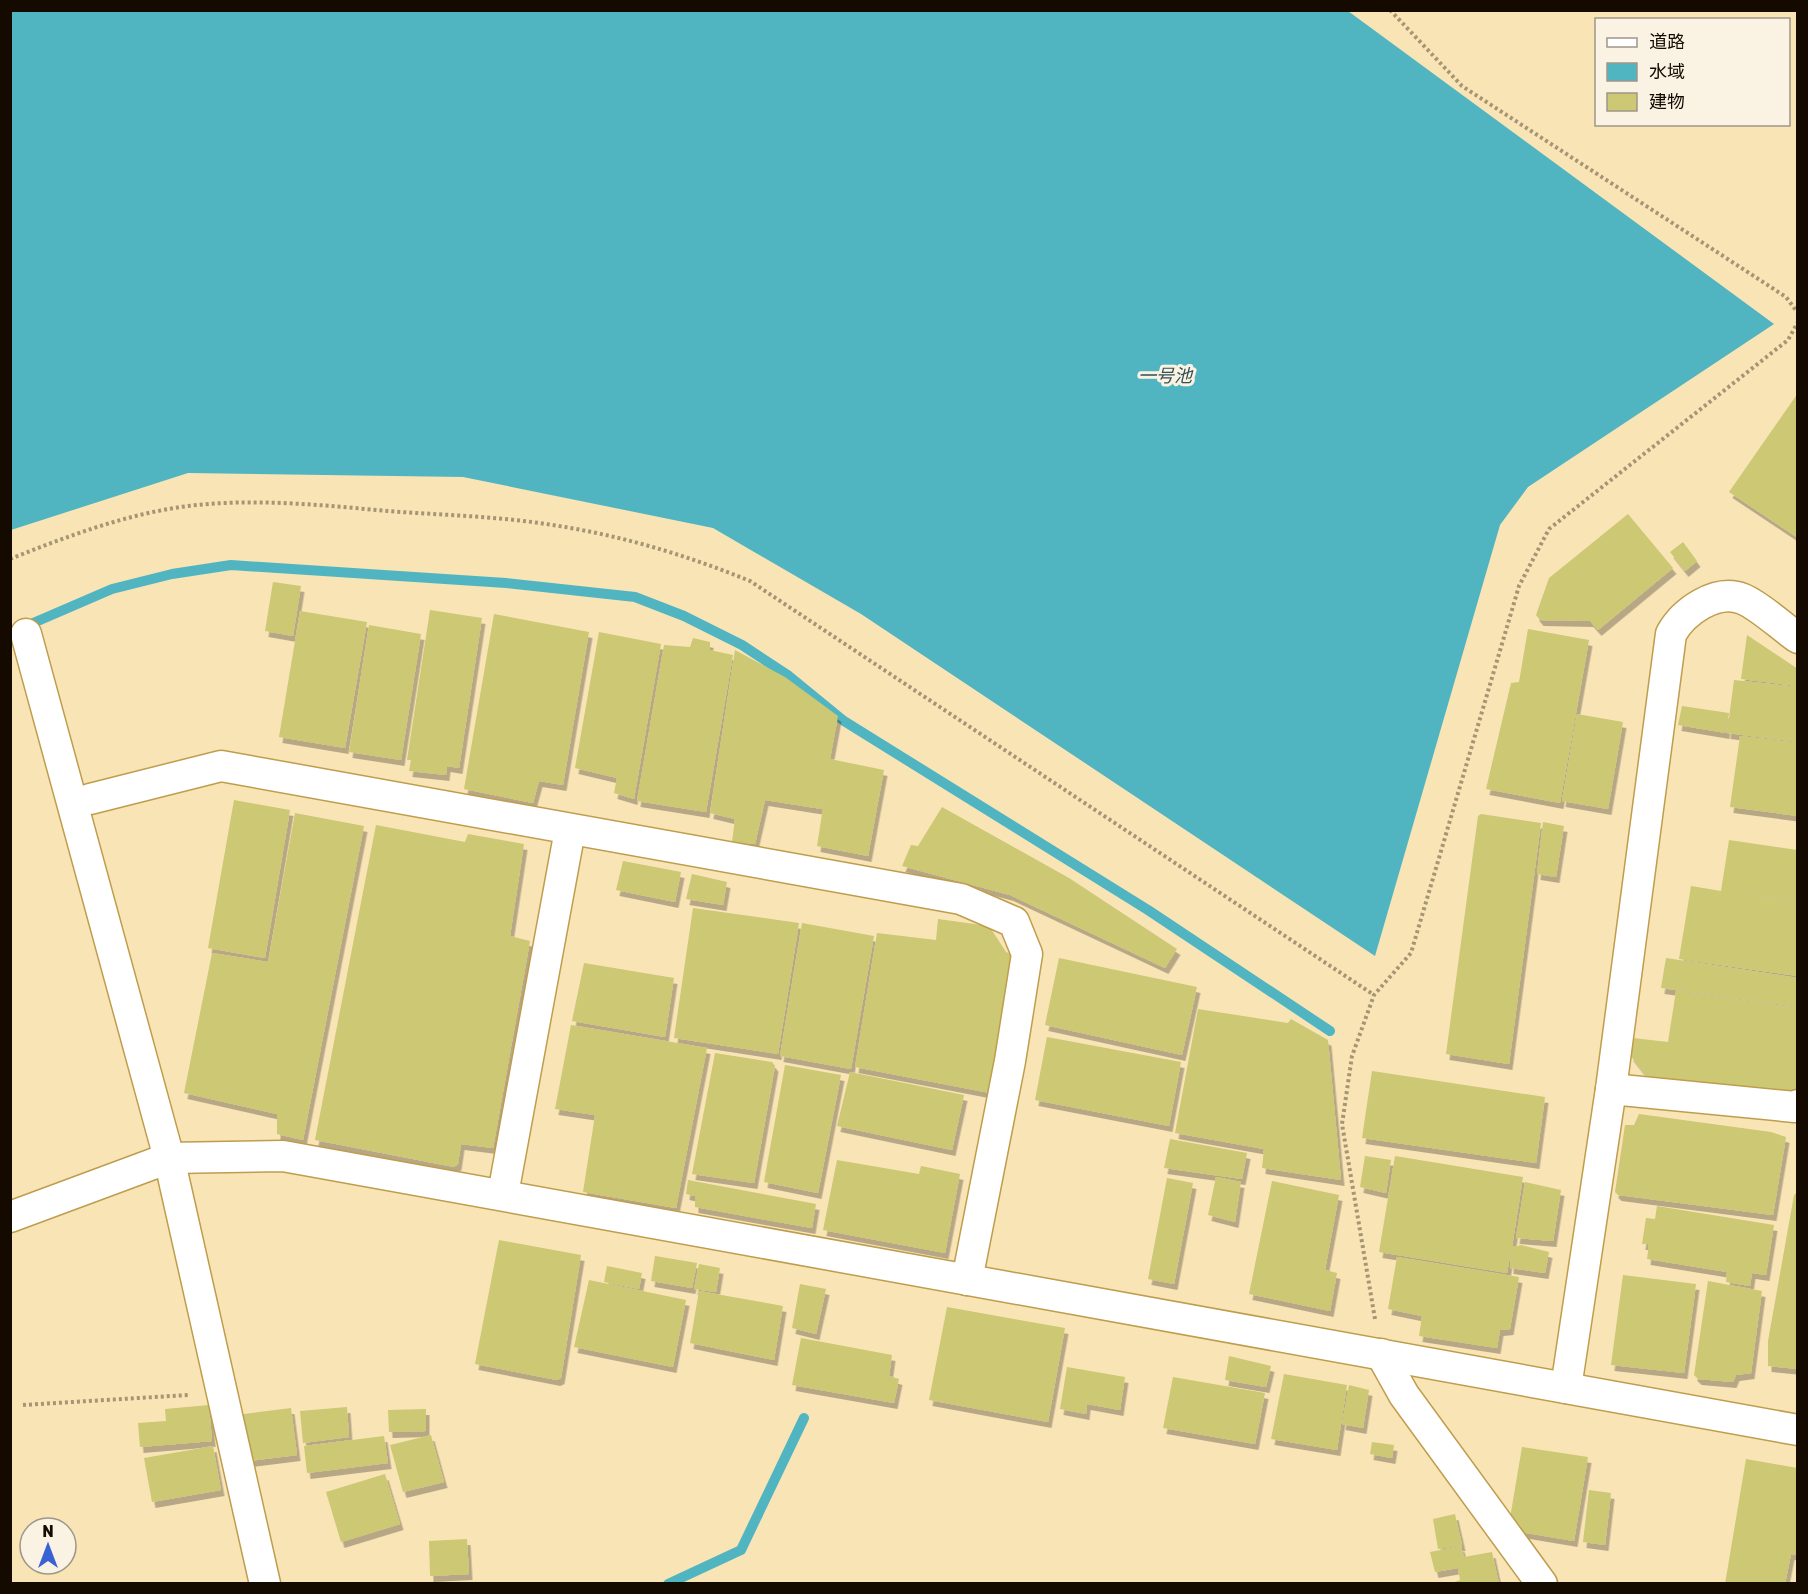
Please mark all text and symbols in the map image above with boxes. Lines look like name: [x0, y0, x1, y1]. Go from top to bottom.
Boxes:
legend: [1595, 18, 1790, 126]
text: 道路: [1649, 31, 1685, 53]
text: 水域: [1649, 61, 1685, 83]
text: 建物: [1649, 91, 1685, 113]
water label: 一号池: [1138, 365, 1194, 387]
north arrow: [18, 1516, 78, 1576]
text: N: [42, 1522, 54, 1541]

